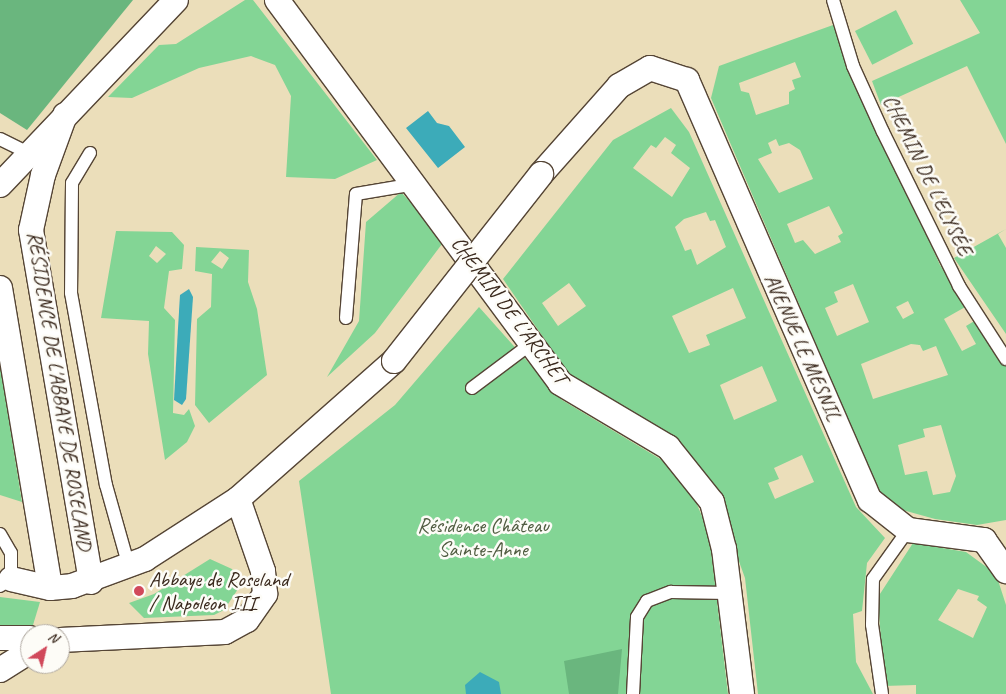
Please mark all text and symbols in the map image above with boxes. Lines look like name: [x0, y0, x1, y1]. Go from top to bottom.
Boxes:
street label: CHEMIN DE L'ELYSÉE: [878, 91, 978, 259]
street label: RÉSIDENCE DE L'ABBAYE DE ROSELAND: [22, 229, 98, 553]
street label: CHEMIN DE L'ARCHET: [446, 231, 574, 389]
street label: AVENUE LE MESNIL: [759, 269, 847, 425]
park label: Résidence Château Sainte-Anne: [417, 512, 549, 562]
place label: Abbaye de Roseland / Napoléon III: [149, 566, 289, 616]
marker: Abbaye de Roseland / Napoléon III: [133, 585, 145, 597]
north arrow: [20, 624, 70, 674]
text: N: [45, 628, 62, 647]

